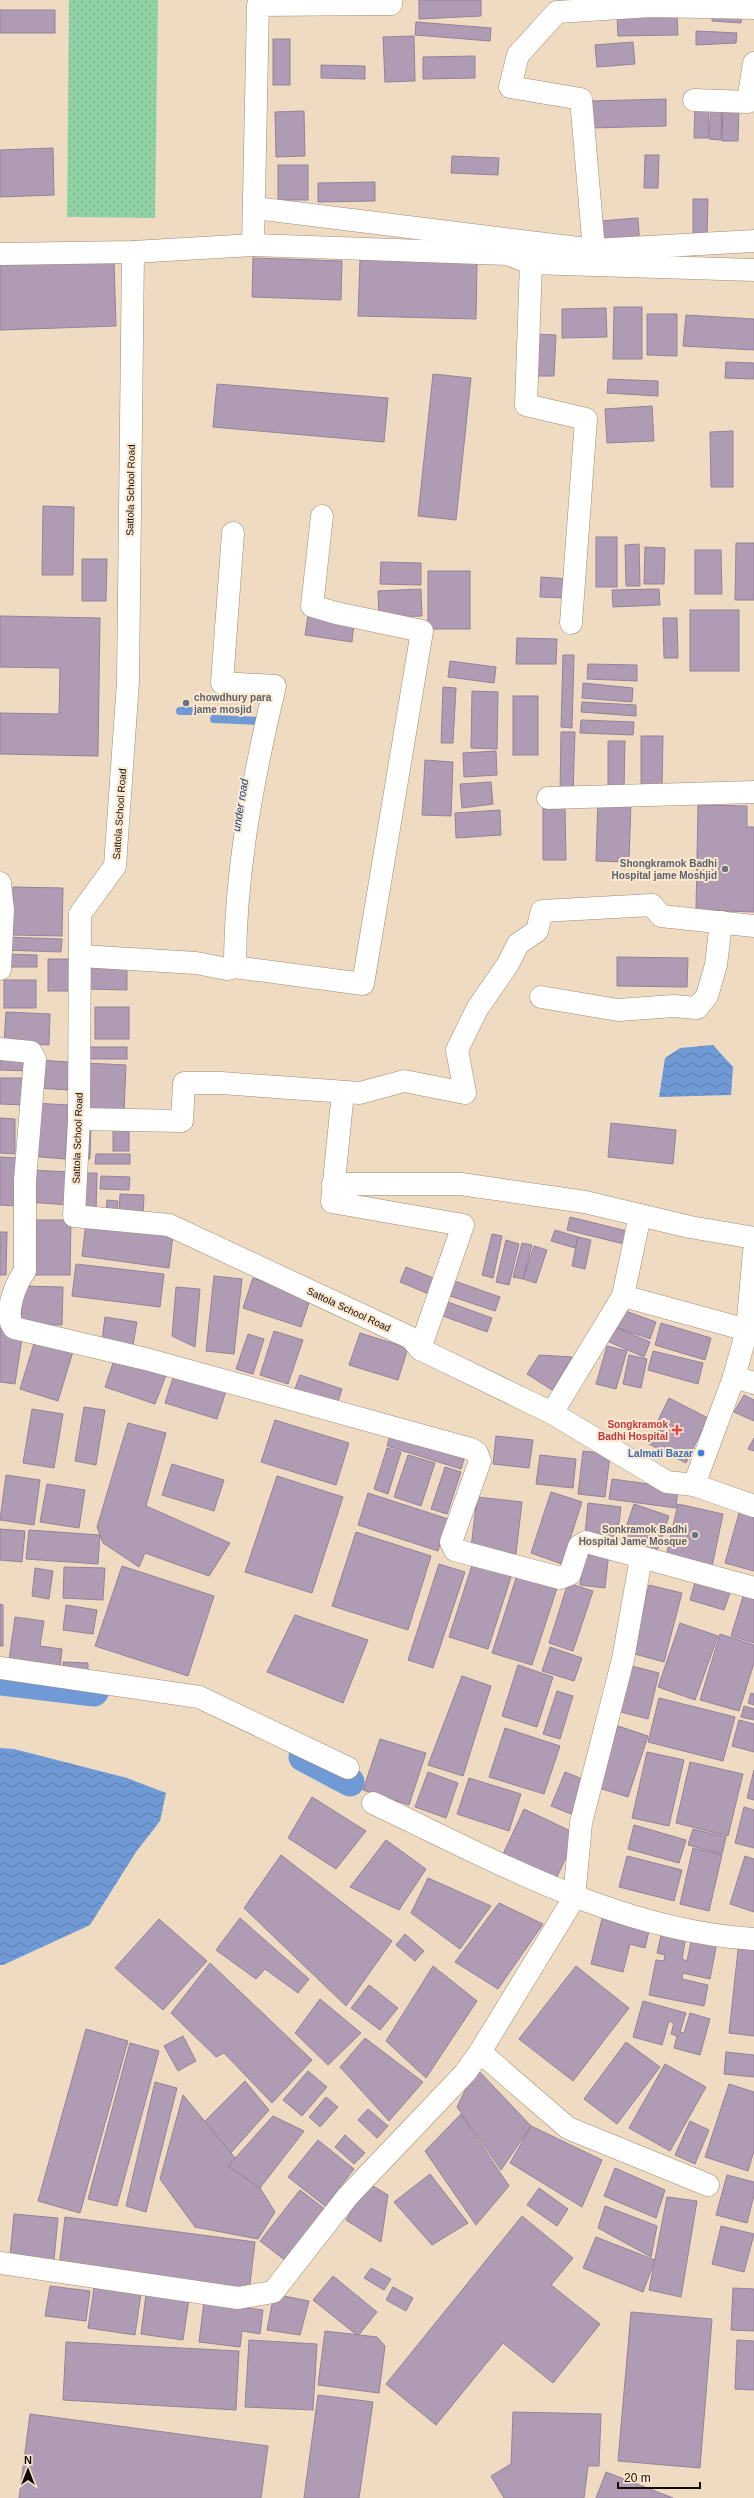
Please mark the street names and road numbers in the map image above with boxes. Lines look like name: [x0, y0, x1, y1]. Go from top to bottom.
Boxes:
street label: Sattola School Road: [124, 444, 137, 536]
street label: Sattola School Road: [111, 768, 128, 860]
street label: Sattola School Road: [70, 1092, 85, 1184]
street label: Sattola School Road: [305, 1285, 392, 1334]

